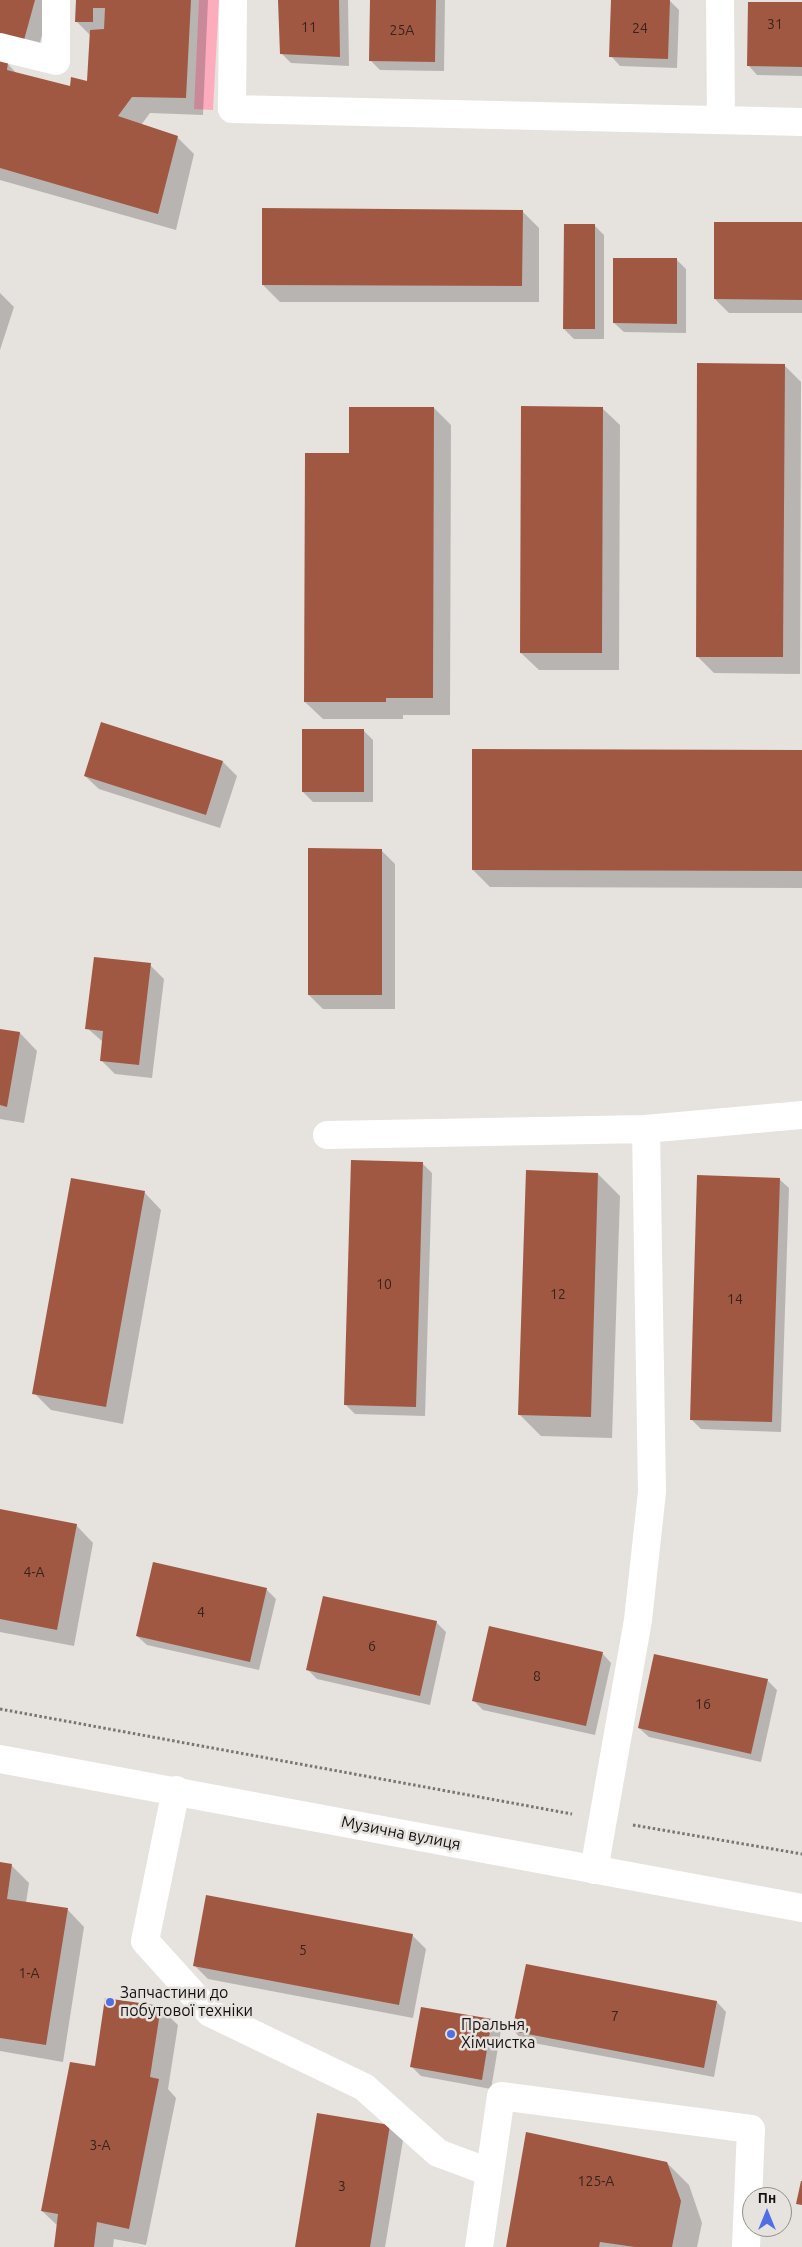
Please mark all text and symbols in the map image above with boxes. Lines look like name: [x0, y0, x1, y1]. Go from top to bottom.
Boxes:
house number: 31: [767, 16, 783, 32]
house number: 11: [301, 19, 317, 35]
house number: 24: [632, 20, 648, 36]
house number: 25А: [390, 22, 414, 38]
house number: 10: [376, 1276, 392, 1292]
house number: 12: [550, 1286, 566, 1302]
house number: 14: [727, 1291, 743, 1307]
house number: 4-А: [23, 1564, 45, 1580]
house number: 4: [197, 1604, 205, 1620]
house number: 6: [368, 1638, 376, 1654]
house number: 8: [533, 1668, 541, 1684]
house number: 16: [695, 1696, 711, 1712]
street label: Музична вулиця: [340, 1812, 462, 1854]
house number: 5: [299, 1942, 307, 1958]
house number: 1-А: [18, 1965, 40, 1981]
place label: Запчастини до побутової техніки: [120, 1983, 253, 2021]
marker: Запчастини до побутової техніки: [104, 1996, 116, 2008]
house number: 7: [611, 2008, 619, 2024]
place label: Пральня, Хімчистка: [461, 2015, 535, 2053]
marker: Пральня, Хімчистка: [445, 2028, 457, 2040]
house number: 3-А: [89, 2137, 111, 2153]
house number: 125-А: [578, 2173, 614, 2189]
house number: 3: [338, 2178, 346, 2194]
north arrow: [742, 2187, 792, 2237]
text: Пн: [758, 2190, 776, 2206]

